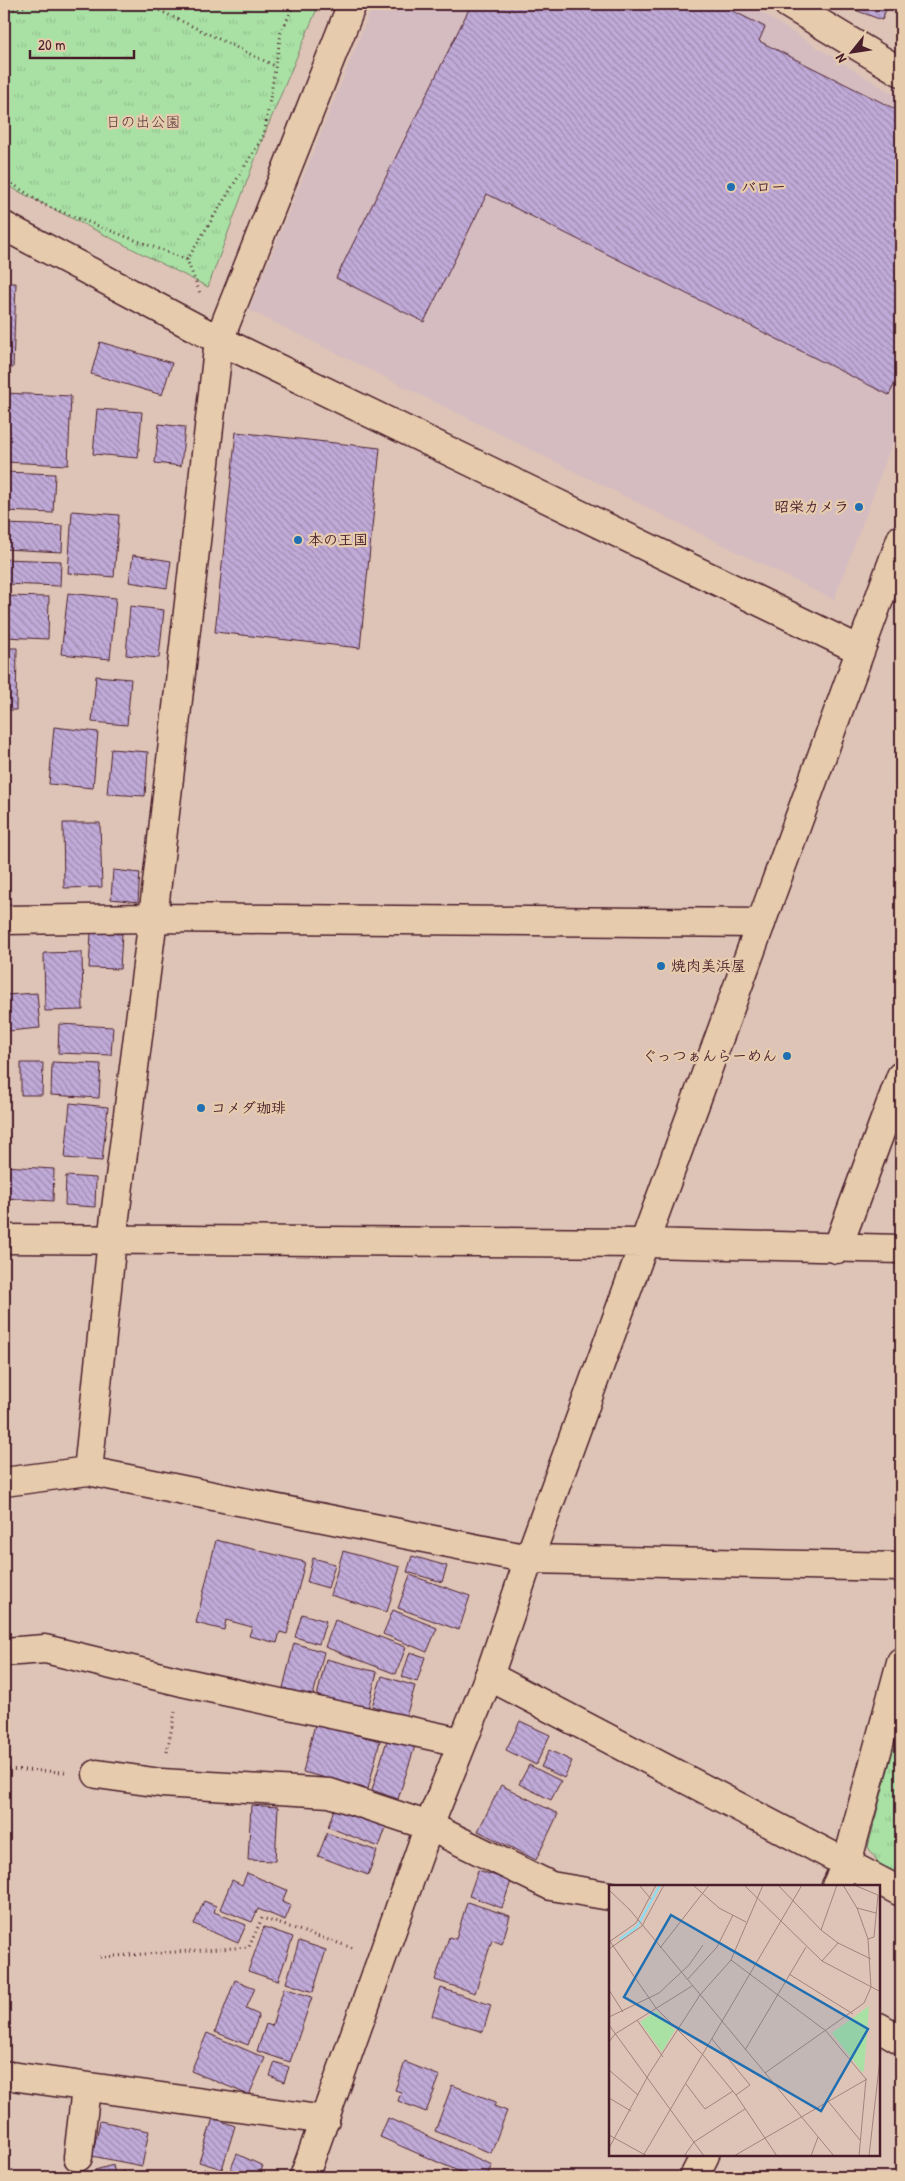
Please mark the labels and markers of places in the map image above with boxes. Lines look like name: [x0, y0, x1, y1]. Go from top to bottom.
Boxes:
place label: バロー: [741, 176, 786, 197]
marker: バロー: [725, 181, 737, 193]
place label: 昭栄カメラ: [774, 496, 849, 517]
marker: 昭栄カメラ: [853, 501, 865, 513]
place label: 本の王国: [308, 529, 368, 550]
marker: 本の王国: [292, 534, 304, 546]
place label: 焼肉美浜屋: [671, 955, 746, 976]
marker: 焼肉美浜屋: [655, 960, 667, 972]
place label: ぐっつぁんらーめん: [642, 1045, 777, 1066]
marker: ぐっつぁんらーめん: [781, 1050, 793, 1062]
place label: コメダ珈琲: [211, 1097, 286, 1118]
marker: コメダ珈琲: [195, 1102, 207, 1114]

